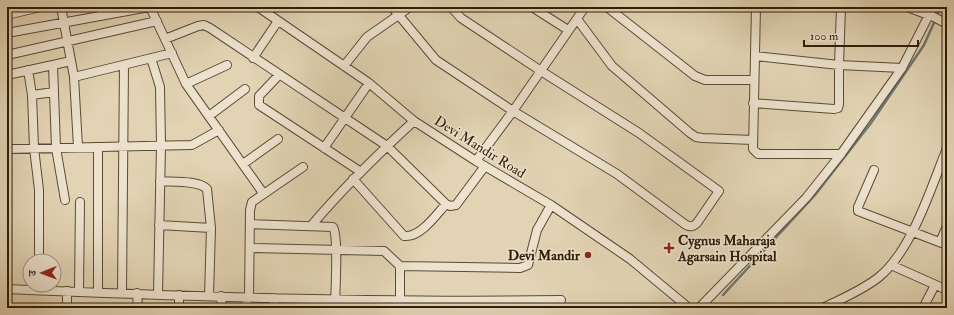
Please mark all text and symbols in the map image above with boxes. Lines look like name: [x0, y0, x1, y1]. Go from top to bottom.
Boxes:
scale bar: [804, 22, 918, 48]
text: 100 m: [810, 29, 839, 44]
street label: Devi Mandir Road: [431, 112, 529, 182]
place label: Cygnus Maharaja Agarsain Hospital: [677, 232, 777, 266]
marker: Cygnus Maharaja Agarsain Hospital: [663, 242, 675, 254]
place label: Devi Mandir: [508, 247, 581, 264]
marker: Devi Mandir: [583, 250, 593, 260]
north arrow: [22, 253, 62, 293]
text: उ: [26, 269, 39, 277]

